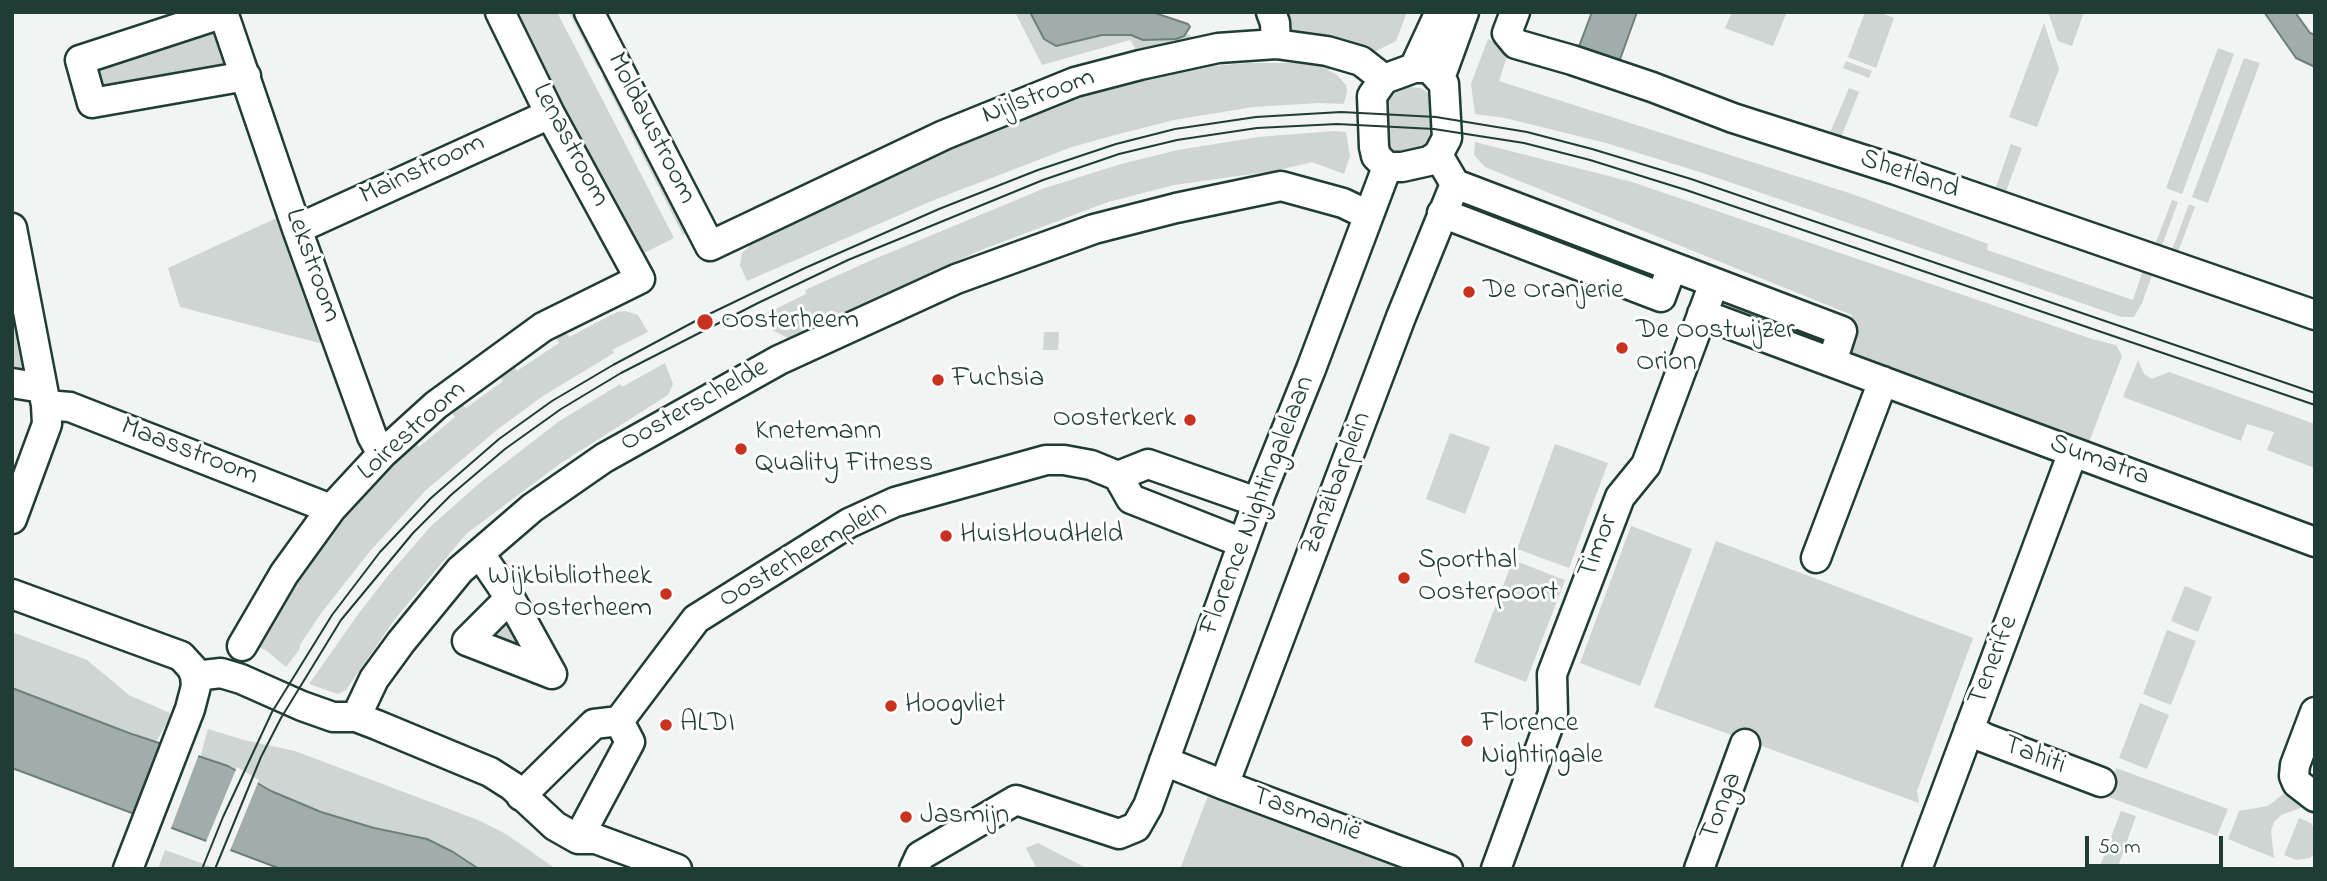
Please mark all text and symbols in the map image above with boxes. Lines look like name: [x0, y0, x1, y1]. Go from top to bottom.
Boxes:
street label: Moldaustroom: [597, 48, 703, 210]
street label: Nijlstroom: [978, 62, 1100, 134]
street label: Lenastroom: [522, 79, 616, 213]
street label: Mainstroom: [355, 127, 491, 215]
street label: Shetland: [1855, 143, 1963, 209]
street label: Lekstroom: [275, 205, 347, 327]
place label: De Oranjerie: [1483, 275, 1624, 309]
marker: De Oranjerie: [1461, 284, 1477, 300]
place label: Oosterheem: [721, 305, 859, 339]
marker: Oosterheem: [695, 312, 715, 332]
place label: De Oostwijzer Orion: [1636, 315, 1795, 381]
marker: De Oostwijzer Orion: [1614, 340, 1630, 356]
street label: Oosterschelde: [615, 353, 775, 461]
place label: Fuchsia: [952, 363, 1044, 397]
marker: Fuchsia: [930, 372, 946, 388]
street label: Florence Nightingalelaan: [1194, 372, 1324, 640]
street label: Loirestroom: [352, 375, 474, 489]
place label: Oosterkerk: [1052, 403, 1176, 437]
street label: Zanzibarplein: [1295, 408, 1381, 560]
street label: Maasstroom: [115, 411, 263, 495]
marker: Oosterkerk: [1182, 412, 1198, 428]
place label: Knetemann Quality Fitness: [755, 416, 933, 482]
street label: Sumatra: [2044, 428, 2154, 496]
marker: Knetemann Quality Fitness: [733, 441, 749, 457]
street label: Oosterheemplein: [714, 494, 894, 618]
street label: Timor: [1572, 510, 1628, 584]
place label: HuisHoudHeld: [960, 519, 1123, 553]
marker: HuisHoudHeld: [938, 528, 954, 544]
place label: Sporthal Oosterpoort: [1418, 545, 1558, 611]
place label: Wijkbibliotheek Oosterheem: [488, 561, 652, 627]
marker: Sporthal Oosterpoort: [1396, 570, 1412, 586]
marker: Wijkbibliotheek Oosterheem: [658, 586, 674, 602]
street label: Tenerife: [1962, 611, 2028, 711]
place label: Hoogvliet: [905, 689, 1005, 723]
marker: Hoogvliet: [883, 698, 899, 714]
place label: ALDI: [680, 708, 735, 742]
place label: Florence Nightingale: [1481, 708, 1603, 774]
marker: ALDI: [658, 717, 674, 733]
street label: Tahiti: [1998, 730, 2070, 784]
marker: Florence Nightingale: [1459, 733, 1475, 749]
street label: Tonga: [1695, 768, 1751, 846]
street label: Tasmanië: [1247, 781, 1365, 851]
place label: Jasmijn: [920, 800, 1009, 834]
marker: Jasmijn: [898, 809, 914, 825]
scale bar: [2089, 822, 2227, 866]
text: 50 m: [2098, 833, 2141, 863]

